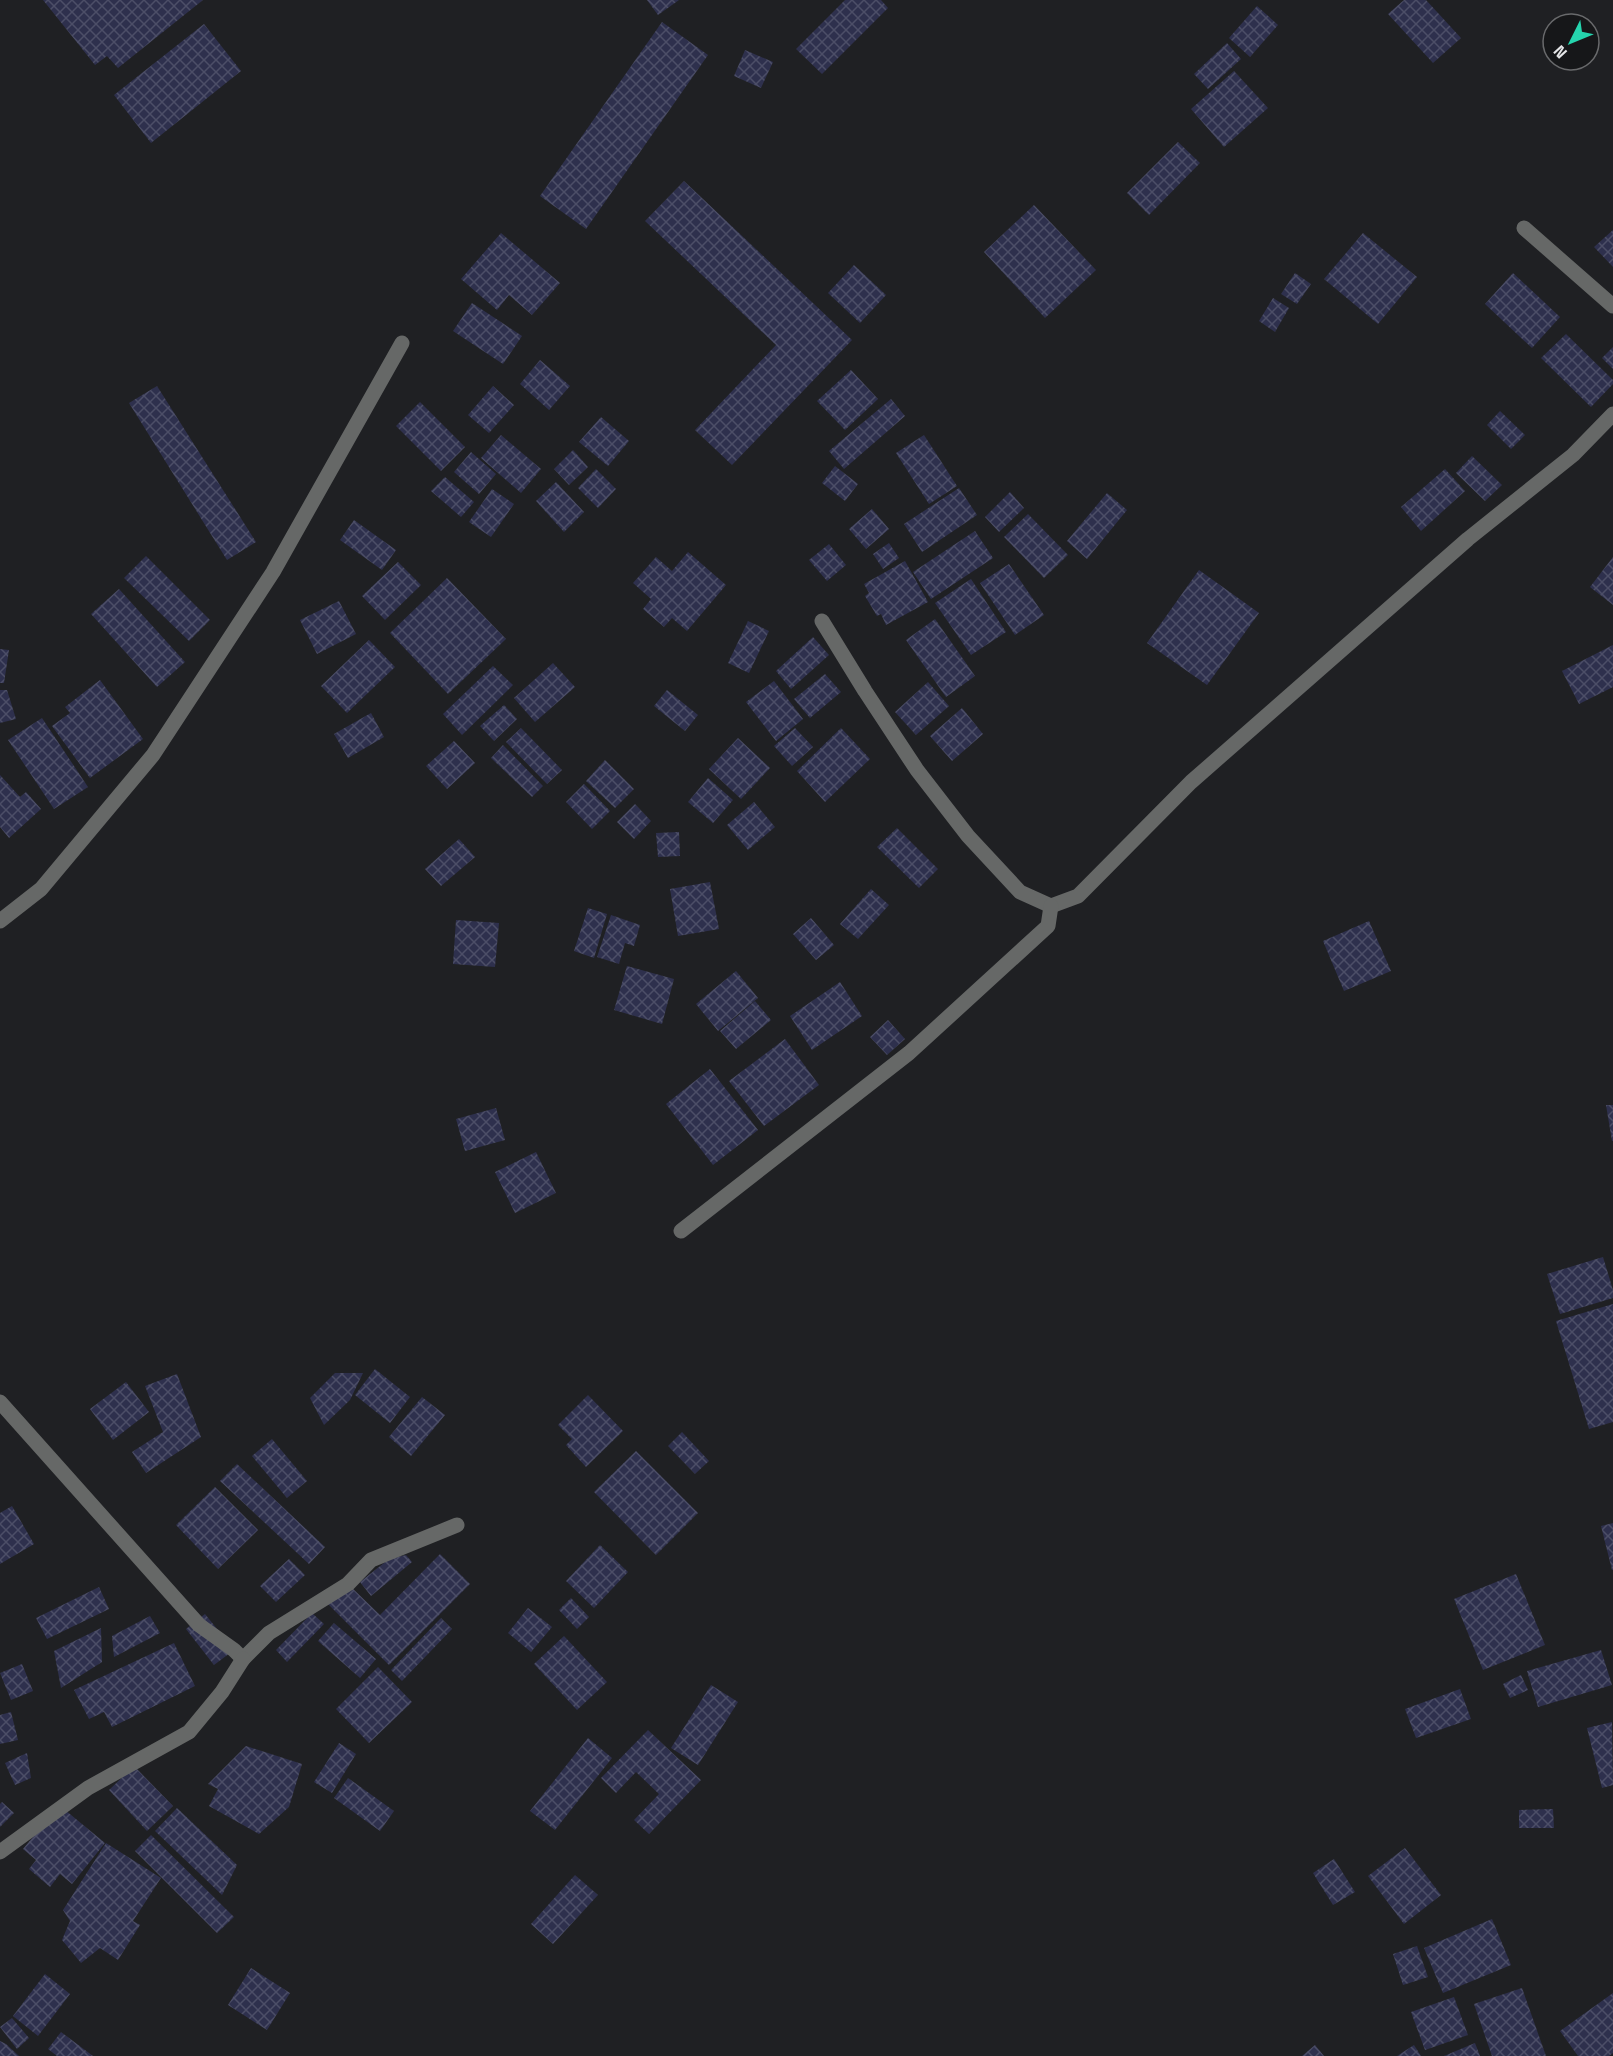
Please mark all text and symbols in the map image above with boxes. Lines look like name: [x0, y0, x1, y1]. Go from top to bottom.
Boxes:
north arrow: [1541, 12, 1601, 72]
text: N: [1549, 41, 1572, 63]

